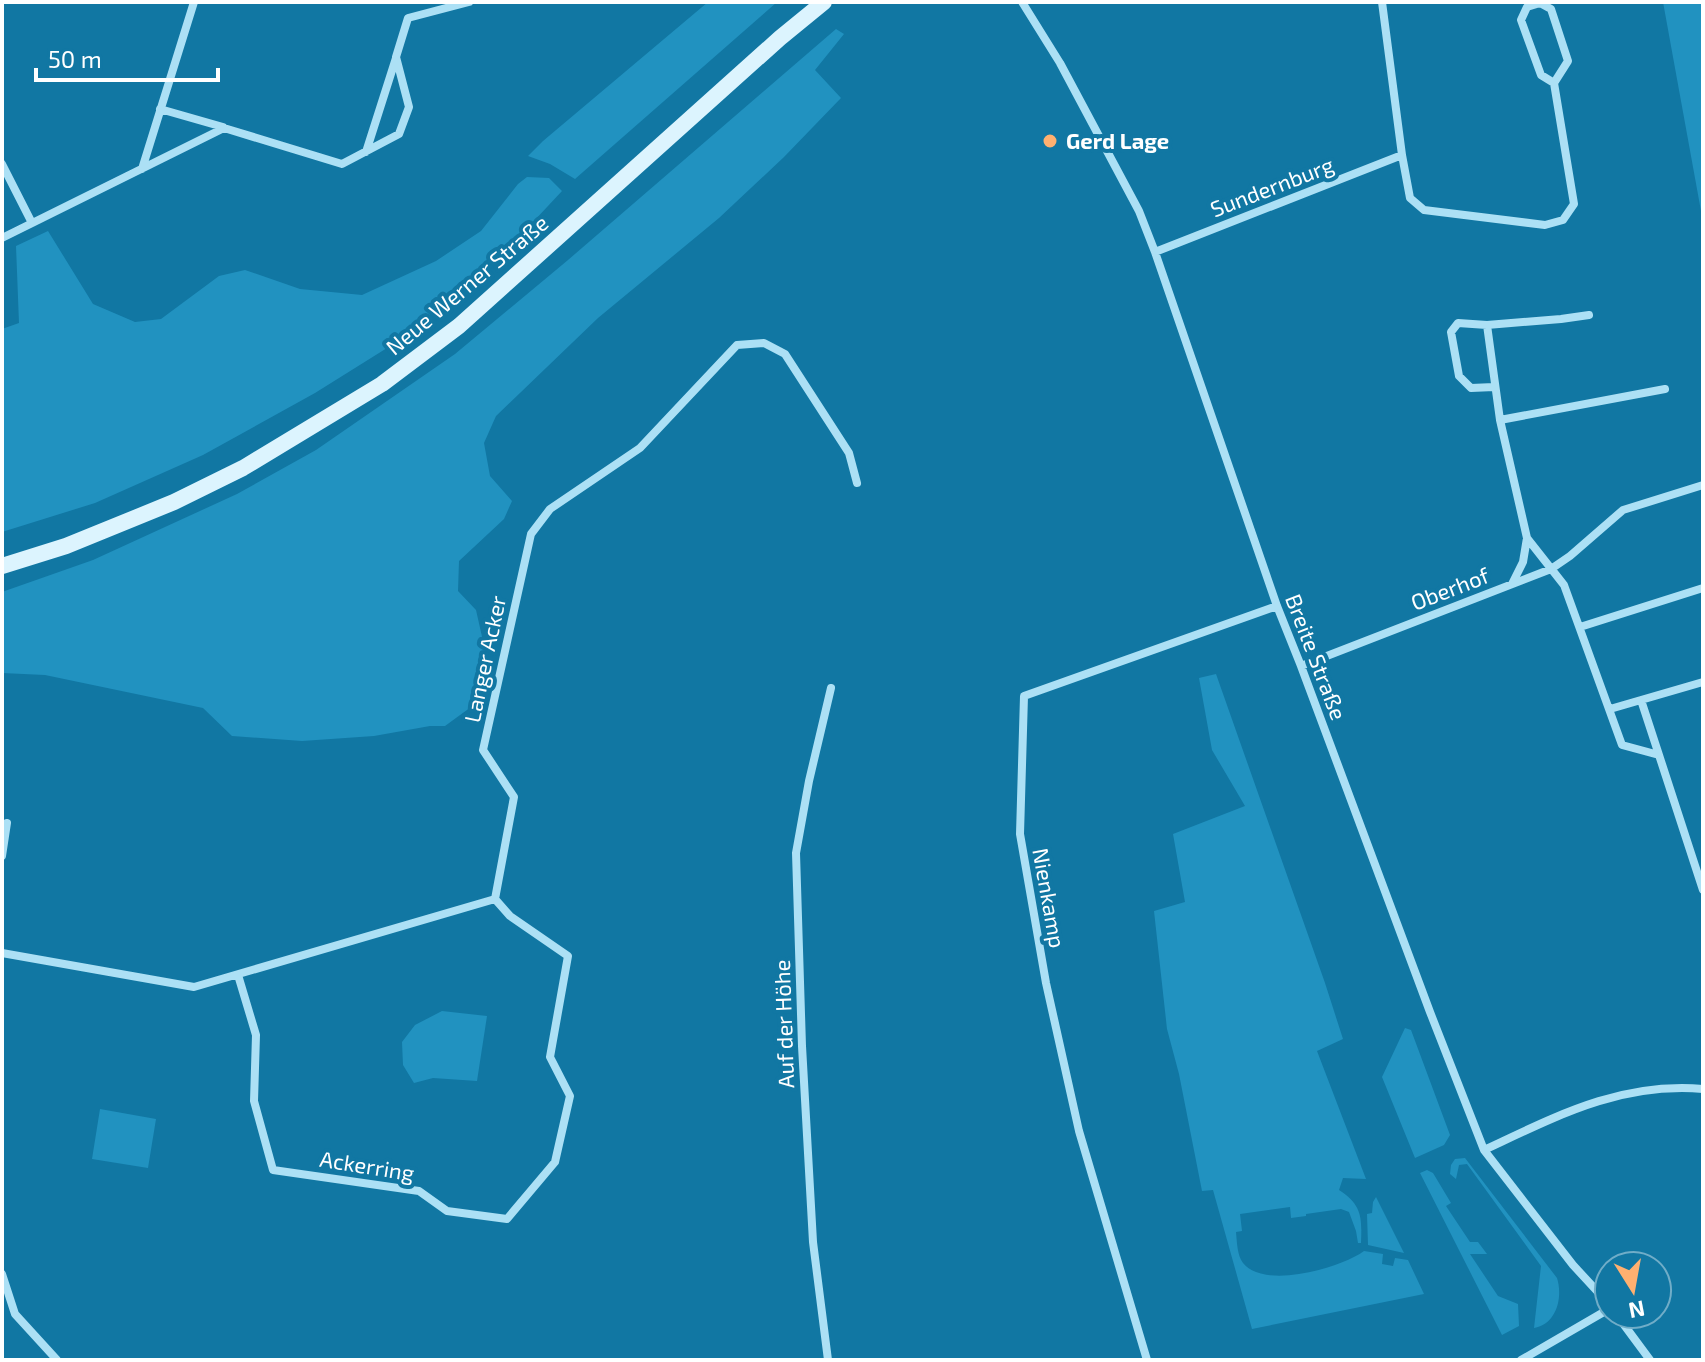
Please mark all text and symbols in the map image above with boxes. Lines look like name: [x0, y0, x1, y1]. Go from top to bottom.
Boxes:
scale bar: [36, 32, 218, 82]
text: 50 m: [48, 44, 102, 73]
place label: Gerd Lage: [1066, 127, 1169, 153]
marker: Gerd Lage: [1041, 132, 1059, 150]
street label: Sundernburg: [1206, 151, 1337, 221]
street label: Neue Werner Straße: [380, 209, 553, 360]
street label: Oberhof: [1407, 561, 1493, 615]
street label: Breite Straße: [1281, 590, 1353, 723]
street label: Langer Acker: [458, 593, 510, 725]
street label: Nienkamp: [1028, 846, 1072, 950]
street label: Auf der Höhe: [768, 959, 798, 1089]
street label: Ackerring: [318, 1145, 416, 1185]
north arrow: [1593, 1250, 1673, 1330]
text: N: [1627, 1296, 1647, 1325]

